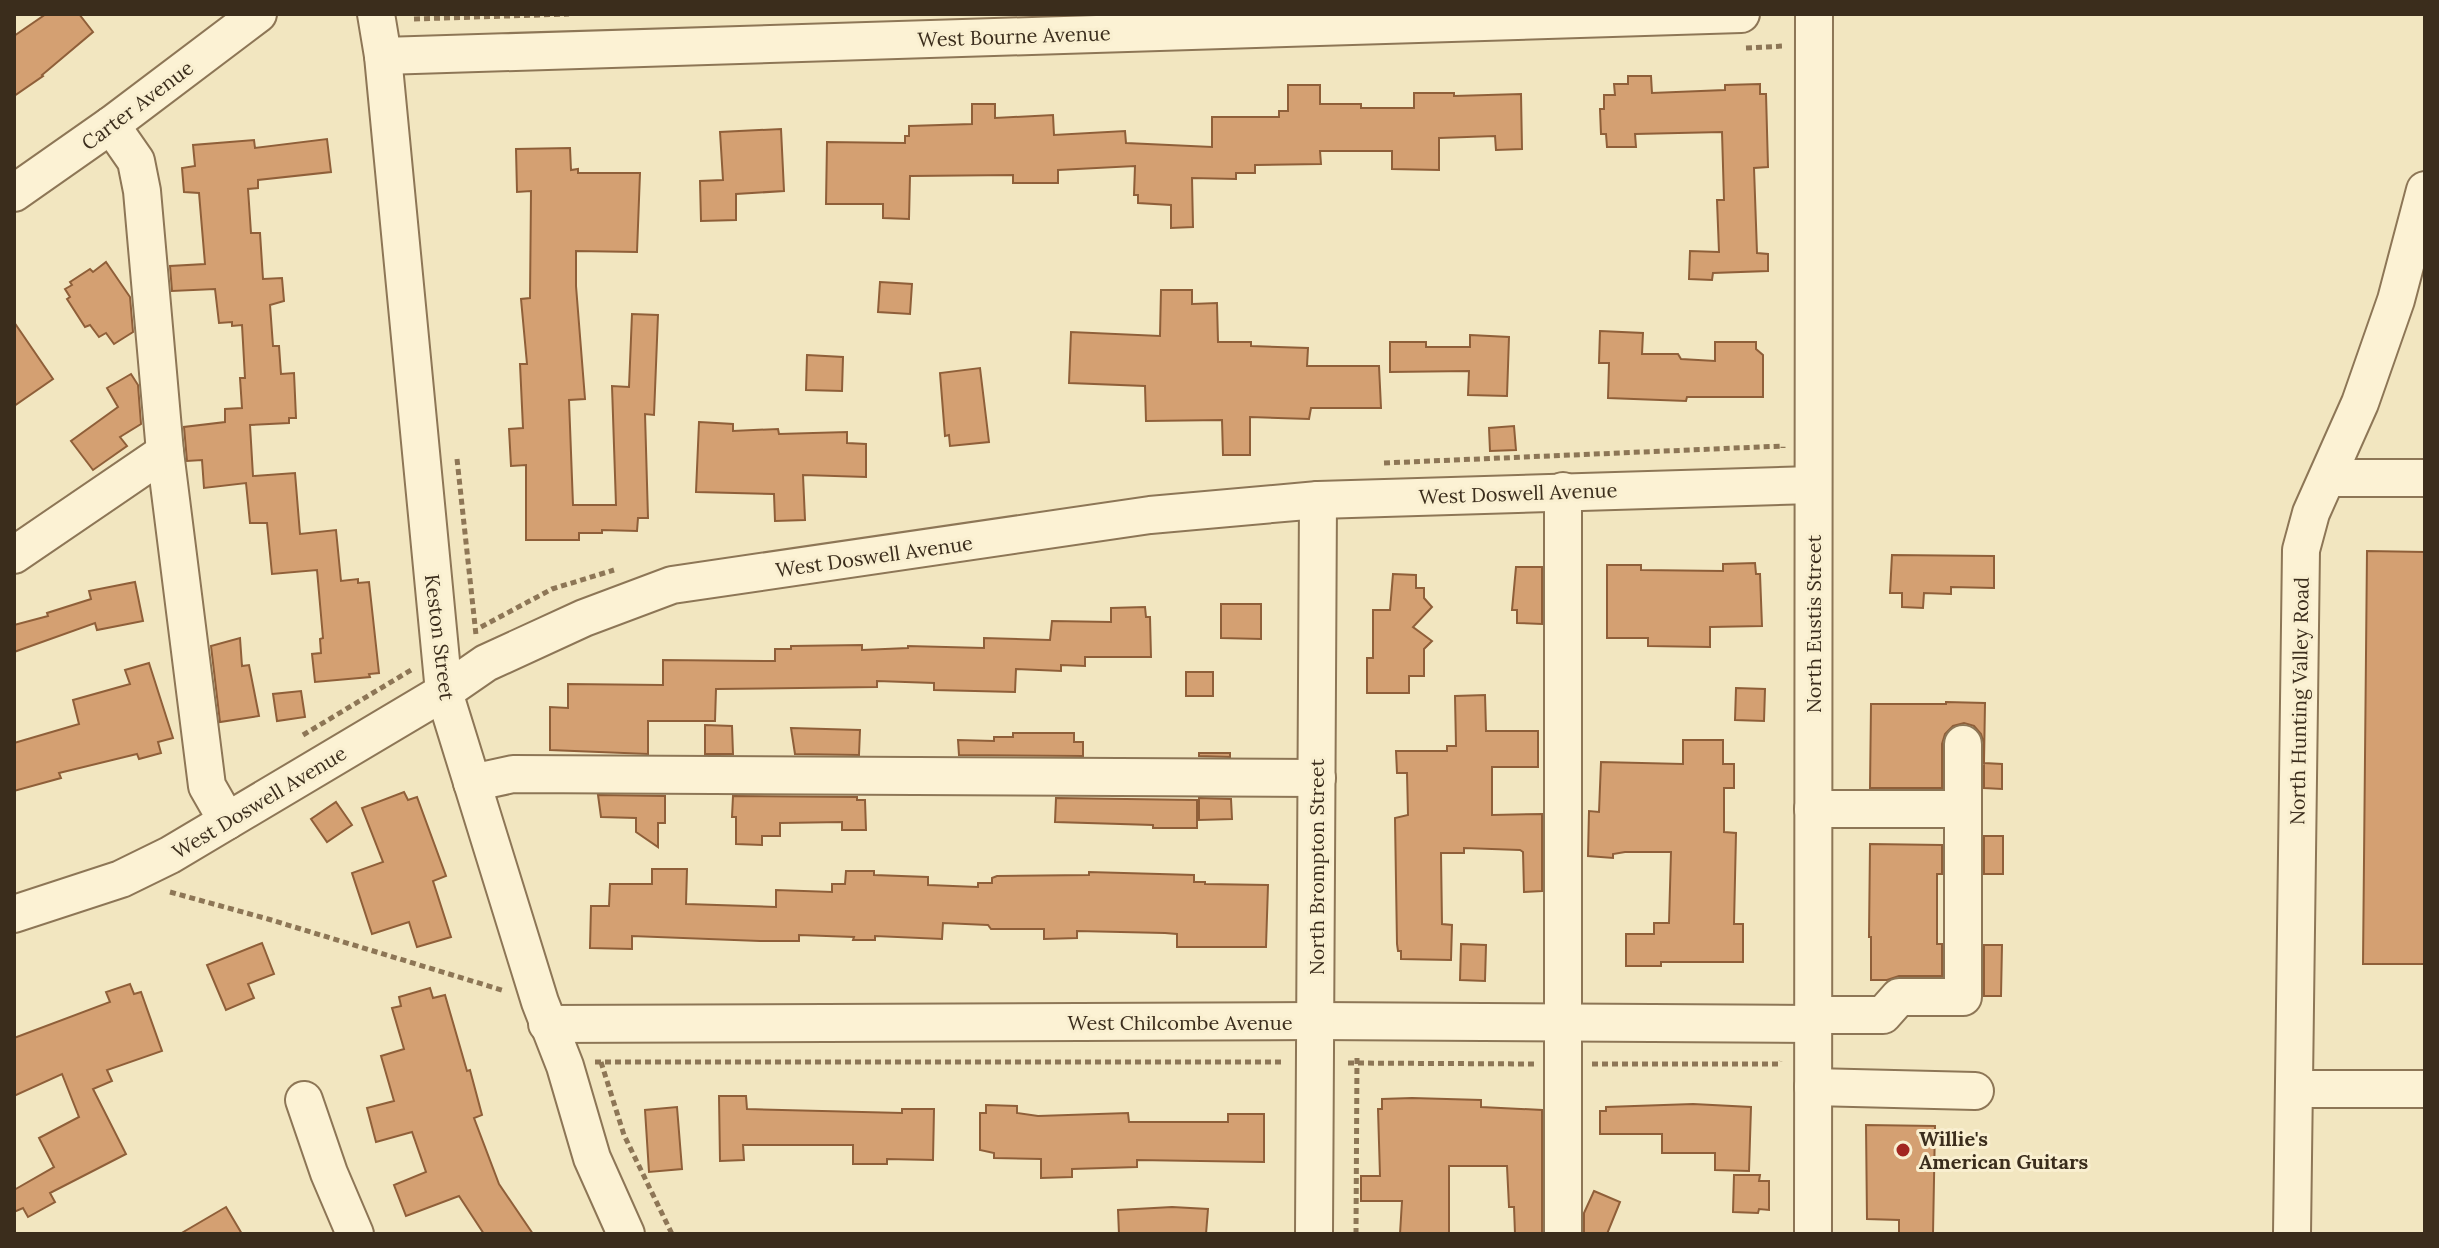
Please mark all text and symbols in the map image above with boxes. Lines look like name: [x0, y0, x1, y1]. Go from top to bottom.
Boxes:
street label: West Bourne Avenue: [917, 20, 1111, 52]
street label: Carter Avenue: [76, 55, 198, 155]
street label: West Doswell Avenue: [1418, 477, 1618, 509]
street label: West Doswell Avenue: [774, 530, 974, 582]
street label: North Eustis Street: [1801, 534, 1826, 713]
street label: Keston Street: [420, 572, 460, 702]
street label: North Hunting Valley Road: [2284, 577, 2314, 825]
street label: West Doswell Avenue: [167, 740, 351, 864]
street label: North Brompton Street: [1304, 759, 1329, 975]
street label: West Chilcombe Avenue: [1068, 1010, 1293, 1035]
place label: Willie's American Guitars: [1919, 1126, 2089, 1174]
marker: Willie's American Guitars: [1894, 1141, 1912, 1159]

